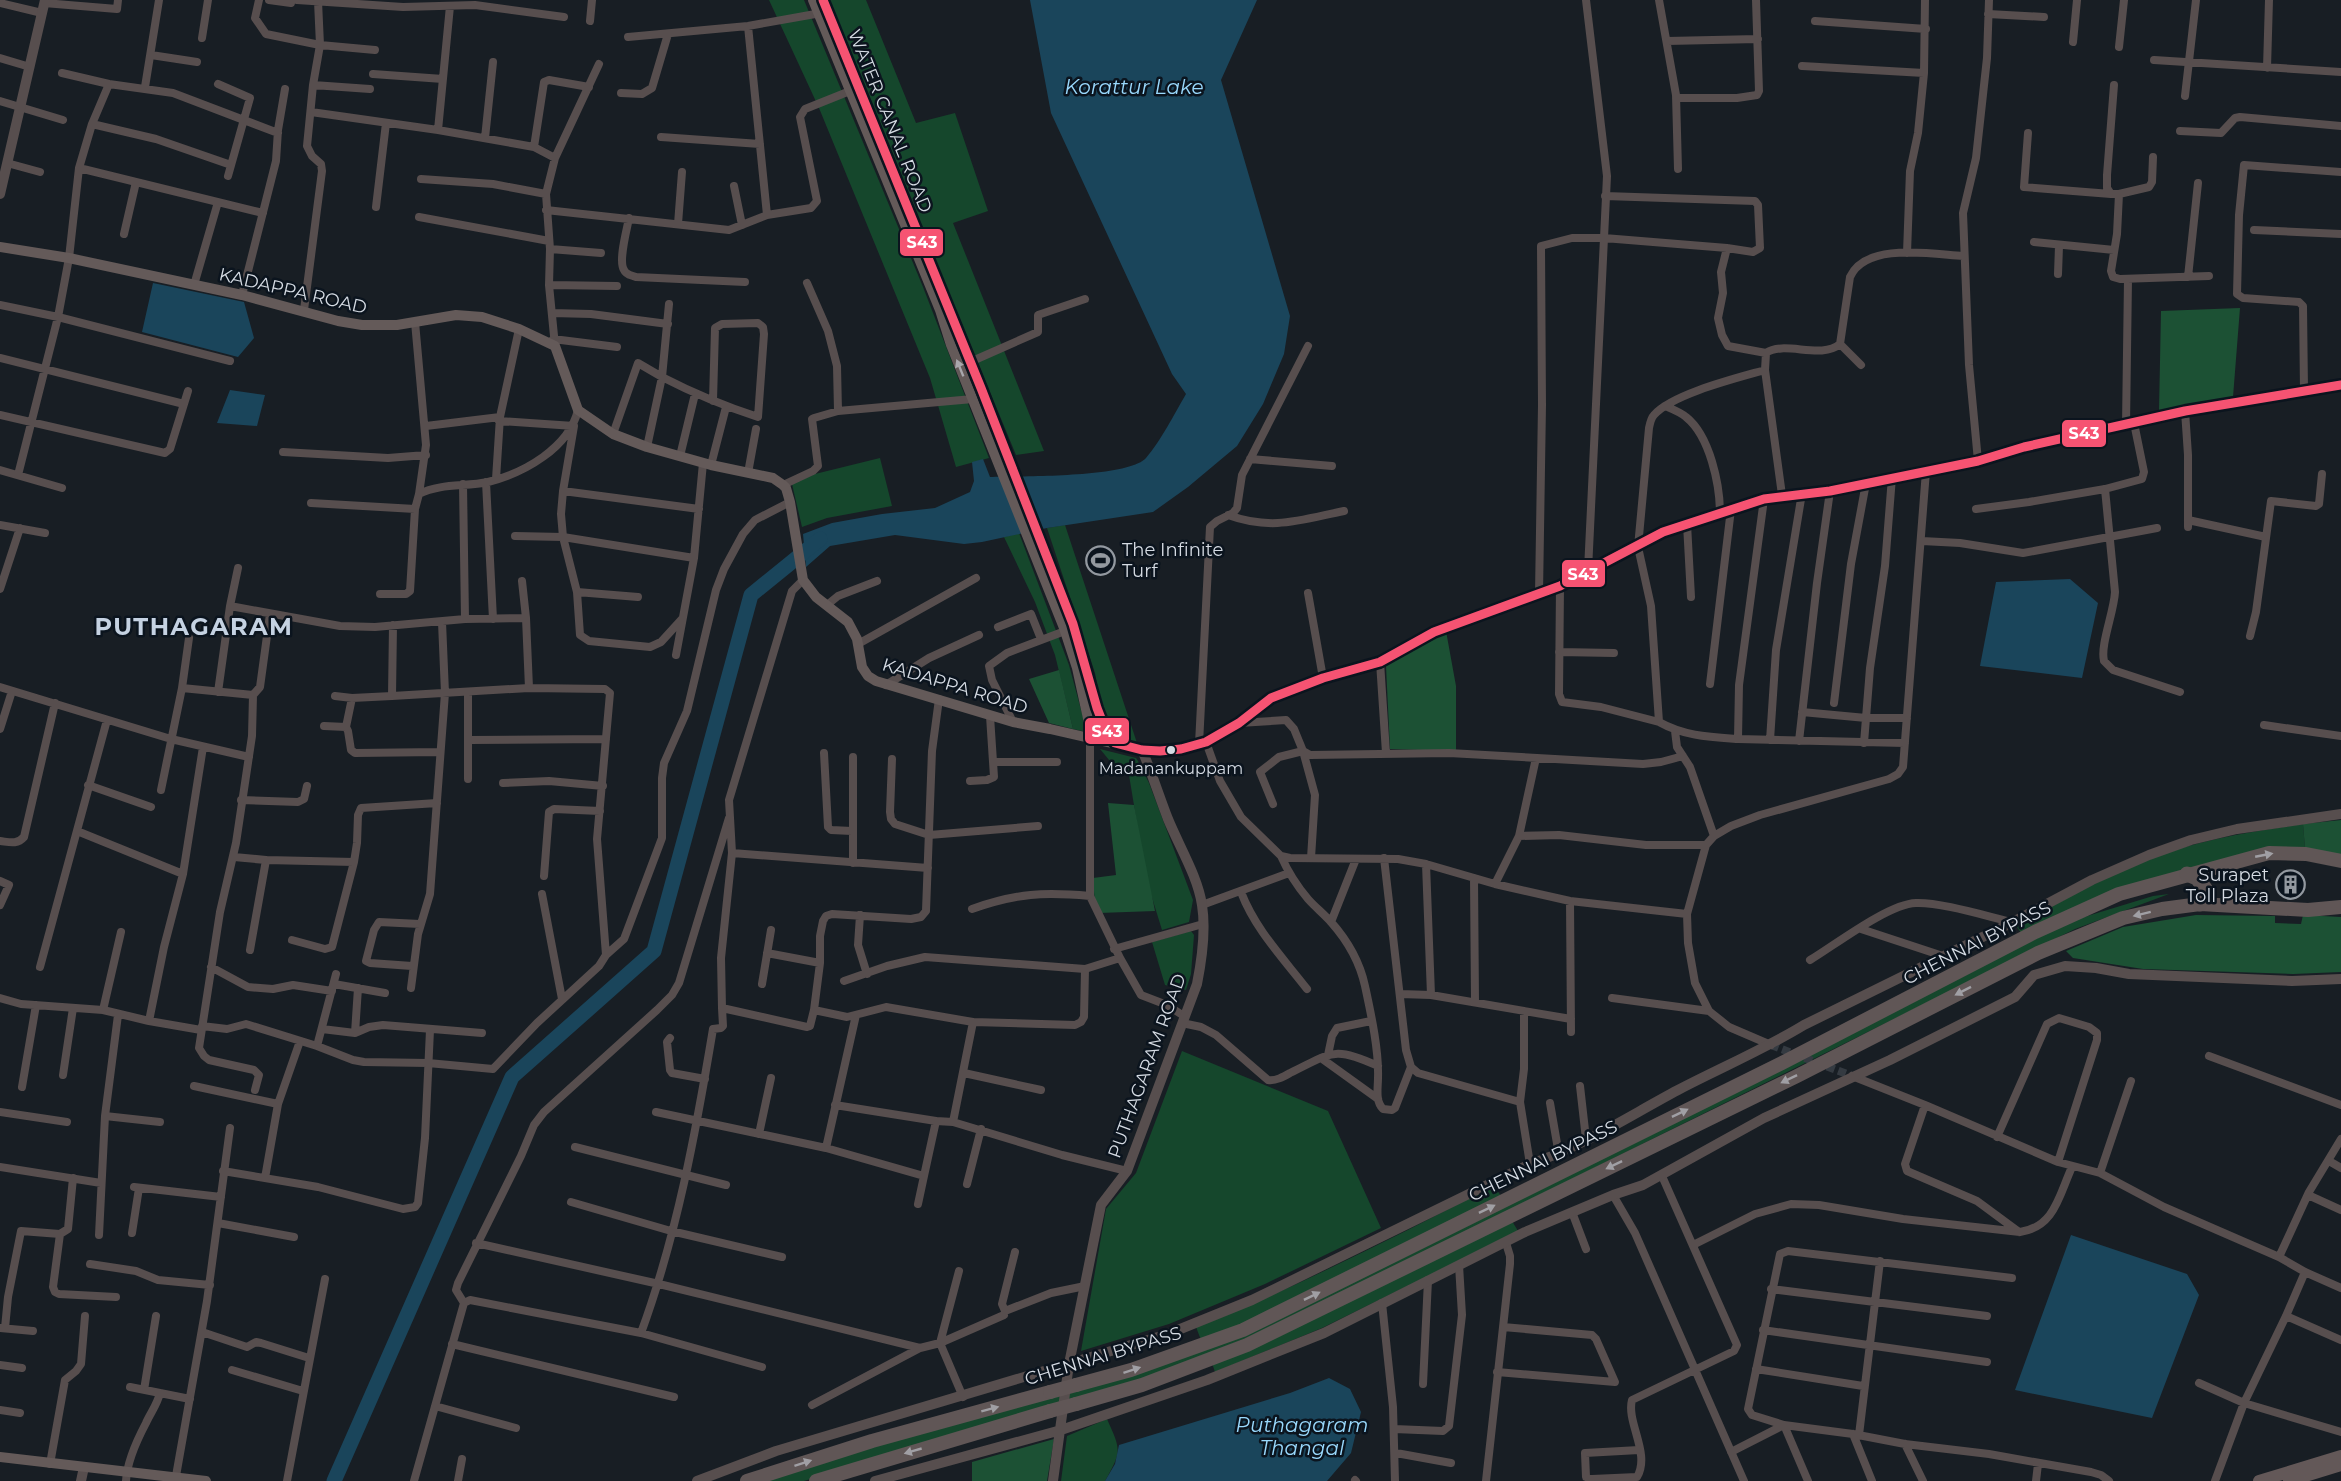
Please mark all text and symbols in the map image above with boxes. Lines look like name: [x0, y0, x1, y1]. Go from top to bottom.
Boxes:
street label: WATER CANAL ROAD: [843, 26, 937, 216]
water label: Korattur Lake: [1064, 75, 1204, 99]
line badge: S43: [899, 228, 944, 257]
text: S43: [907, 233, 937, 252]
street label: KADAPPA ROAD: [217, 263, 369, 319]
one-way arrow: [955, 358, 965, 376]
line badge: S43: [2061, 419, 2107, 448]
text: S43: [2069, 424, 2099, 443]
place label: The Infinite Turf: [1122, 539, 1223, 582]
sports icon: The Infinite Turf: [1085, 544, 1117, 576]
line badge: S43: [1561, 559, 1606, 588]
text: S43: [1568, 565, 1598, 584]
district label: PUTHAGARAM: [94, 612, 294, 641]
street label: KADAPPA ROAD: [880, 653, 1030, 719]
line badge: S43: [1084, 717, 1130, 745]
text: S43: [1092, 722, 1122, 741]
marker: Madanankuppam: [1165, 744, 1177, 756]
place label: Madanankuppam: [1099, 759, 1243, 778]
one-way arrow: [2254, 850, 2273, 859]
place label: Surapet Toll Plaza: [2186, 864, 2269, 907]
building icon: Surapet Toll Plaza: [2274, 869, 2306, 901]
street label: CHENNAI BYPASS: [1899, 896, 2055, 990]
one-way arrow: [2133, 909, 2151, 919]
street label: PUTHAGARAM ROAD: [1103, 971, 1191, 1161]
one-way arrow: [1955, 986, 1972, 996]
one-way arrow: [1781, 1075, 1798, 1084]
one-way arrow: [1672, 1108, 1689, 1118]
street label: CHENNAI BYPASS: [1465, 1115, 1621, 1207]
one-way arrow: [1606, 1160, 1623, 1170]
one-way arrow: [1478, 1204, 1495, 1214]
one-way arrow: [1303, 1291, 1321, 1301]
street label: CHENNAI BYPASS: [1022, 1322, 1184, 1390]
one-way arrow: [1123, 1364, 1141, 1374]
one-way arrow: [981, 1404, 999, 1413]
water label: Puthagaram Thangal: [1236, 1413, 1368, 1460]
one-way arrow: [904, 1447, 922, 1456]
one-way arrow: [794, 1458, 812, 1467]

